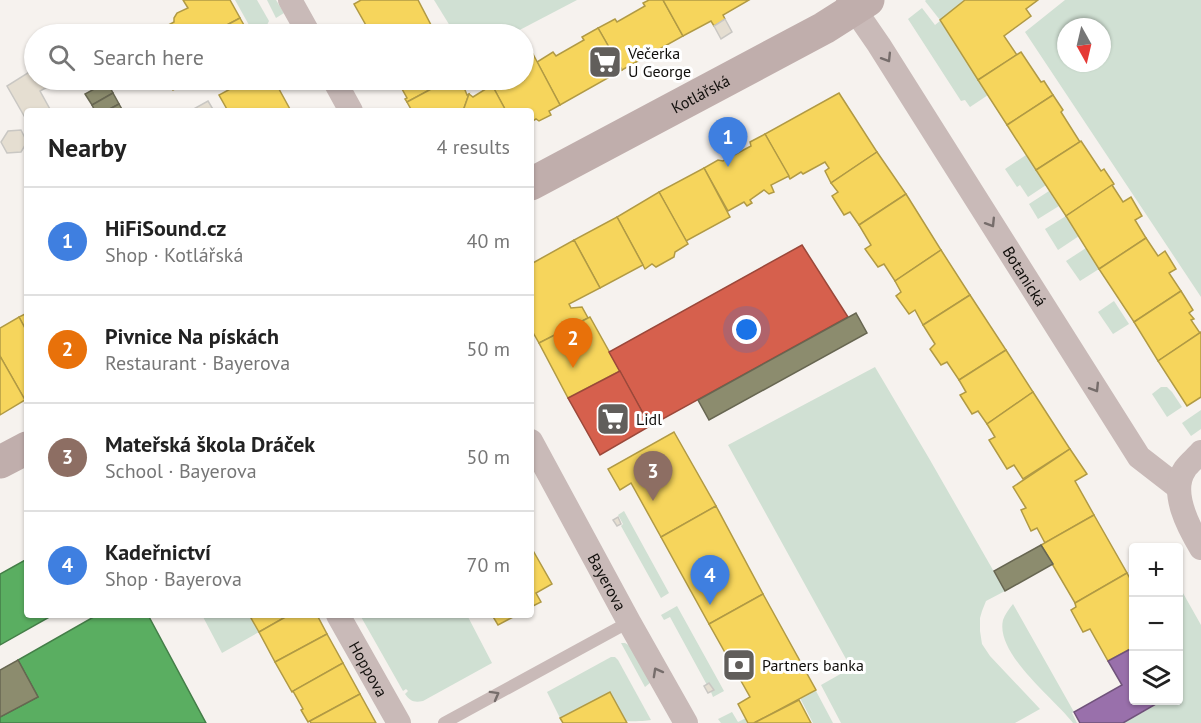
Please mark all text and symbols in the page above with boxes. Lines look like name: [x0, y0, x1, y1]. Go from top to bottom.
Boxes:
north arrow: [1057, 18, 1111, 72]
search box: [24, 24, 534, 90]
icon: search: [45, 41, 78, 74]
text: Search here: [93, 43, 204, 71]
place label: Večerka U George: [627, 43, 691, 81]
supermarket icon: Večerka U George: [587, 44, 623, 80]
one-way arrow: [880, 52, 892, 62]
street label: Kotlářská: [668, 70, 733, 118]
pin: 1: [708, 118, 748, 167]
text: Nearby: [48, 131, 126, 164]
text: 4 results: [437, 134, 510, 160]
text: HiFiSound.cz: [105, 214, 226, 242]
one-way arrow: [984, 217, 996, 227]
text: 1: [62, 228, 73, 254]
text: 40 m: [467, 228, 510, 254]
text: Shop · Kotlářská: [105, 242, 243, 268]
street label: Botanická: [998, 242, 1051, 310]
your location: [732, 315, 761, 344]
pin: 2: [554, 318, 592, 368]
text: Pivnice Na pískách: [105, 322, 279, 350]
text: 2: [62, 336, 73, 362]
text: 50 m: [467, 336, 510, 362]
text: Restaurant · Bayerova: [105, 350, 290, 376]
one-way arrow: [1088, 382, 1100, 392]
supermarket icon: Lidl: [595, 401, 631, 437]
place label: Lidl: [636, 409, 662, 429]
text: Mateřská škola Dráček: [105, 430, 315, 458]
text: 3: [62, 444, 73, 470]
text: 50 m: [467, 444, 510, 470]
pin: 3: [634, 452, 672, 501]
text: School · Bayerova: [105, 458, 257, 484]
text: Kadeřnictví: [105, 538, 211, 566]
map controls: [1129, 543, 1183, 705]
button: +: [1129, 543, 1183, 597]
street label: Bayerova: [584, 550, 631, 614]
text: 4: [62, 552, 73, 578]
text: 70 m: [467, 552, 510, 578]
pin: 4: [690, 556, 730, 605]
text: Shop · Bayerova: [105, 566, 242, 592]
button: −: [1129, 597, 1183, 651]
street label: Hoppova: [345, 638, 392, 700]
bank icon: Partners banka: [721, 647, 757, 683]
button: layers: [1129, 651, 1183, 705]
place label: Partners banka: [762, 655, 864, 675]
one-way arrow: [653, 668, 664, 679]
one-way arrow: [489, 691, 499, 702]

